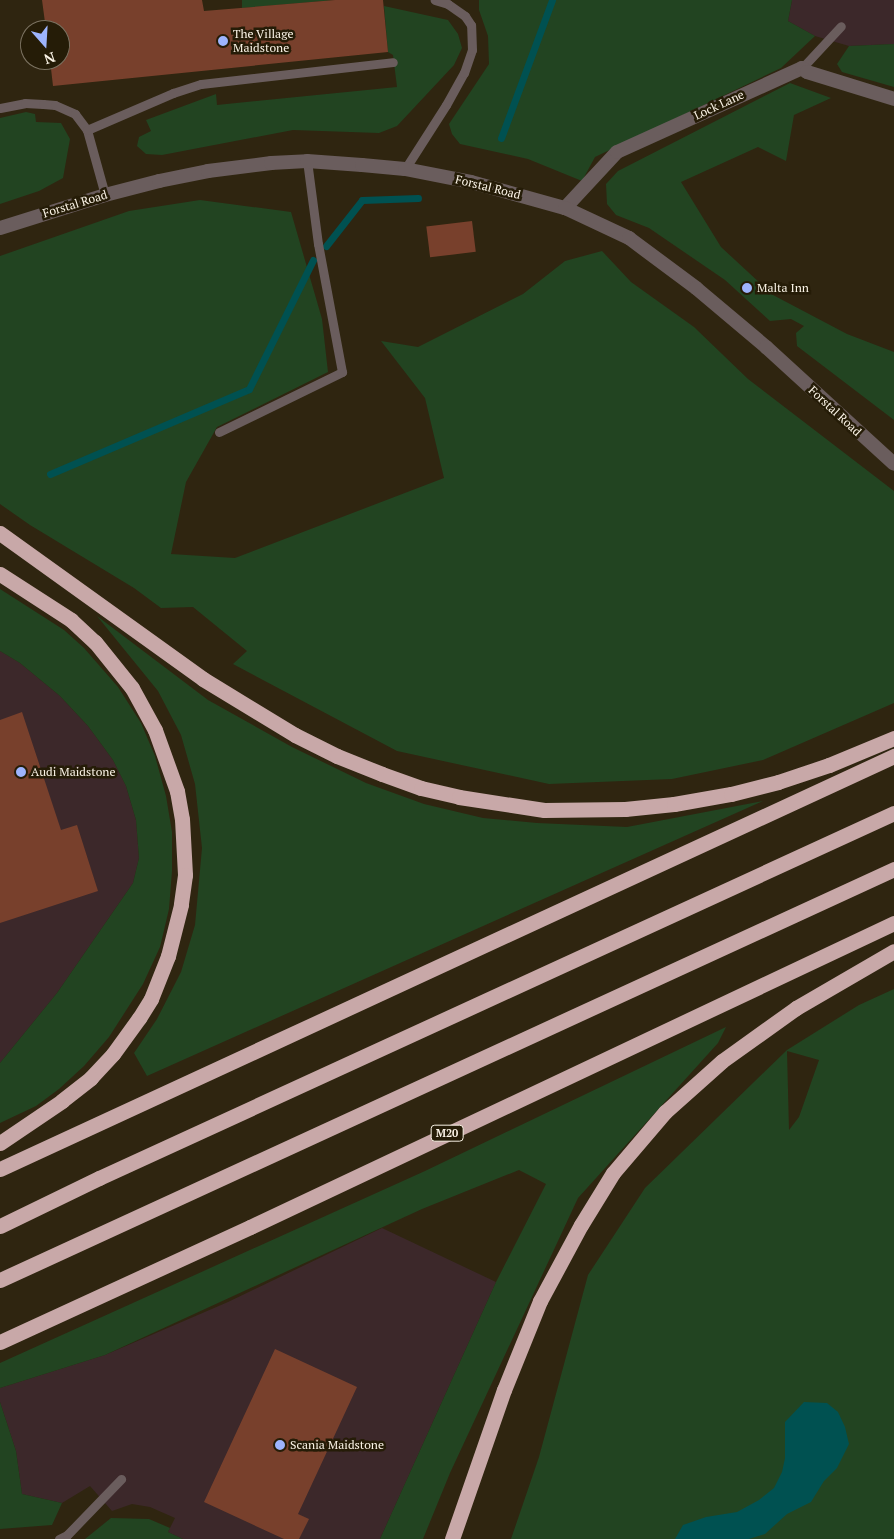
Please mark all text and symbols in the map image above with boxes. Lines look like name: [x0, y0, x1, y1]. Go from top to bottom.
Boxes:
north arrow: [20, 20, 70, 70]
place label: The Village Maidstone: [233, 27, 294, 55]
marker: The Village Maidstone: [217, 35, 229, 47]
text: N: [42, 48, 58, 69]
street label: Lock Lane: [692, 87, 746, 123]
street label: Forstal Road: [454, 172, 522, 202]
street label: Forstal Road: [41, 187, 109, 221]
place label: Malta Inn: [757, 281, 809, 295]
marker: Malta Inn: [741, 282, 753, 294]
street label: Forstal Road: [806, 383, 864, 439]
place label: Audi Maidstone: [31, 765, 115, 779]
marker: Audi Maidstone: [15, 766, 27, 778]
road number: M20: [430, 1124, 464, 1142]
place label: Scania Maidstone: [290, 1438, 384, 1452]
marker: Scania Maidstone: [274, 1439, 286, 1451]

